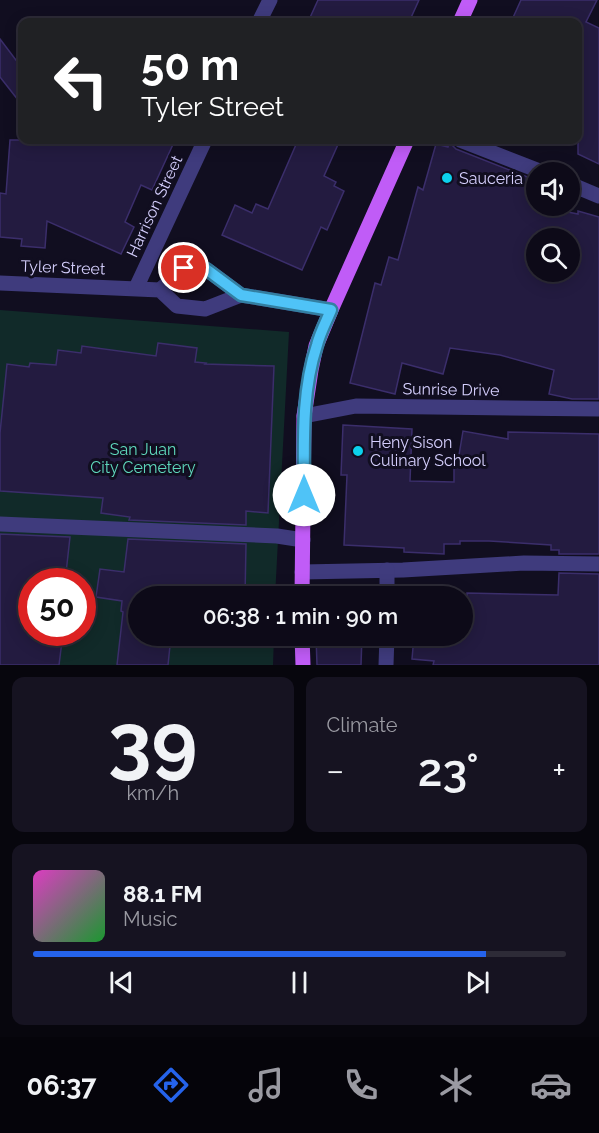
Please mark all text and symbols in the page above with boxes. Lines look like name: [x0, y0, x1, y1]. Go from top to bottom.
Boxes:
text: 50 m: [141, 41, 239, 90]
icon: left: [42, 42, 120, 120]
text: Tyler Street: [141, 91, 284, 122]
street label: Harrison Street: [123, 152, 187, 260]
map controls: [526, 162, 580, 282]
button: sound: [526, 162, 580, 216]
place label: Sauceria: [459, 169, 523, 188]
marker: Sauceria: [440, 171, 454, 185]
button: search: [526, 228, 580, 282]
pin: [158, 242, 209, 293]
icon: arrive: [167, 251, 200, 284]
street label: Tyler Street: [20, 257, 106, 278]
street label: Sunrise Drive: [402, 379, 500, 400]
place label: Heny Sison Culinary School: [370, 433, 486, 470]
park label: San Juan City Cemetery: [90, 440, 196, 477]
marker: Heny Sison Culinary School: [351, 444, 365, 458]
position arrow: [272, 463, 336, 527]
speed limit sign: 50: [18, 568, 96, 646]
text: 06:38 · 1 min · 90 m: [203, 603, 398, 629]
text: 39: [108, 696, 197, 787]
text: Climate: [327, 713, 398, 737]
text: 23°: [418, 744, 479, 797]
text: −: [327, 751, 344, 790]
text: +: [552, 751, 566, 790]
text: km/h: [126, 781, 179, 805]
text: 88.1 FM: [123, 881, 202, 907]
text: Music: [123, 907, 177, 931]
icon: previous: [105, 966, 138, 999]
icon: pause: [283, 966, 316, 999]
icon: next: [461, 966, 494, 999]
icon: directions: [150, 1064, 192, 1106]
icon: music: [245, 1064, 287, 1106]
icon: phone: [340, 1064, 382, 1106]
icon: climate: [435, 1064, 477, 1106]
icon: car: [530, 1064, 572, 1106]
text: 06:37: [27, 1070, 96, 1101]

